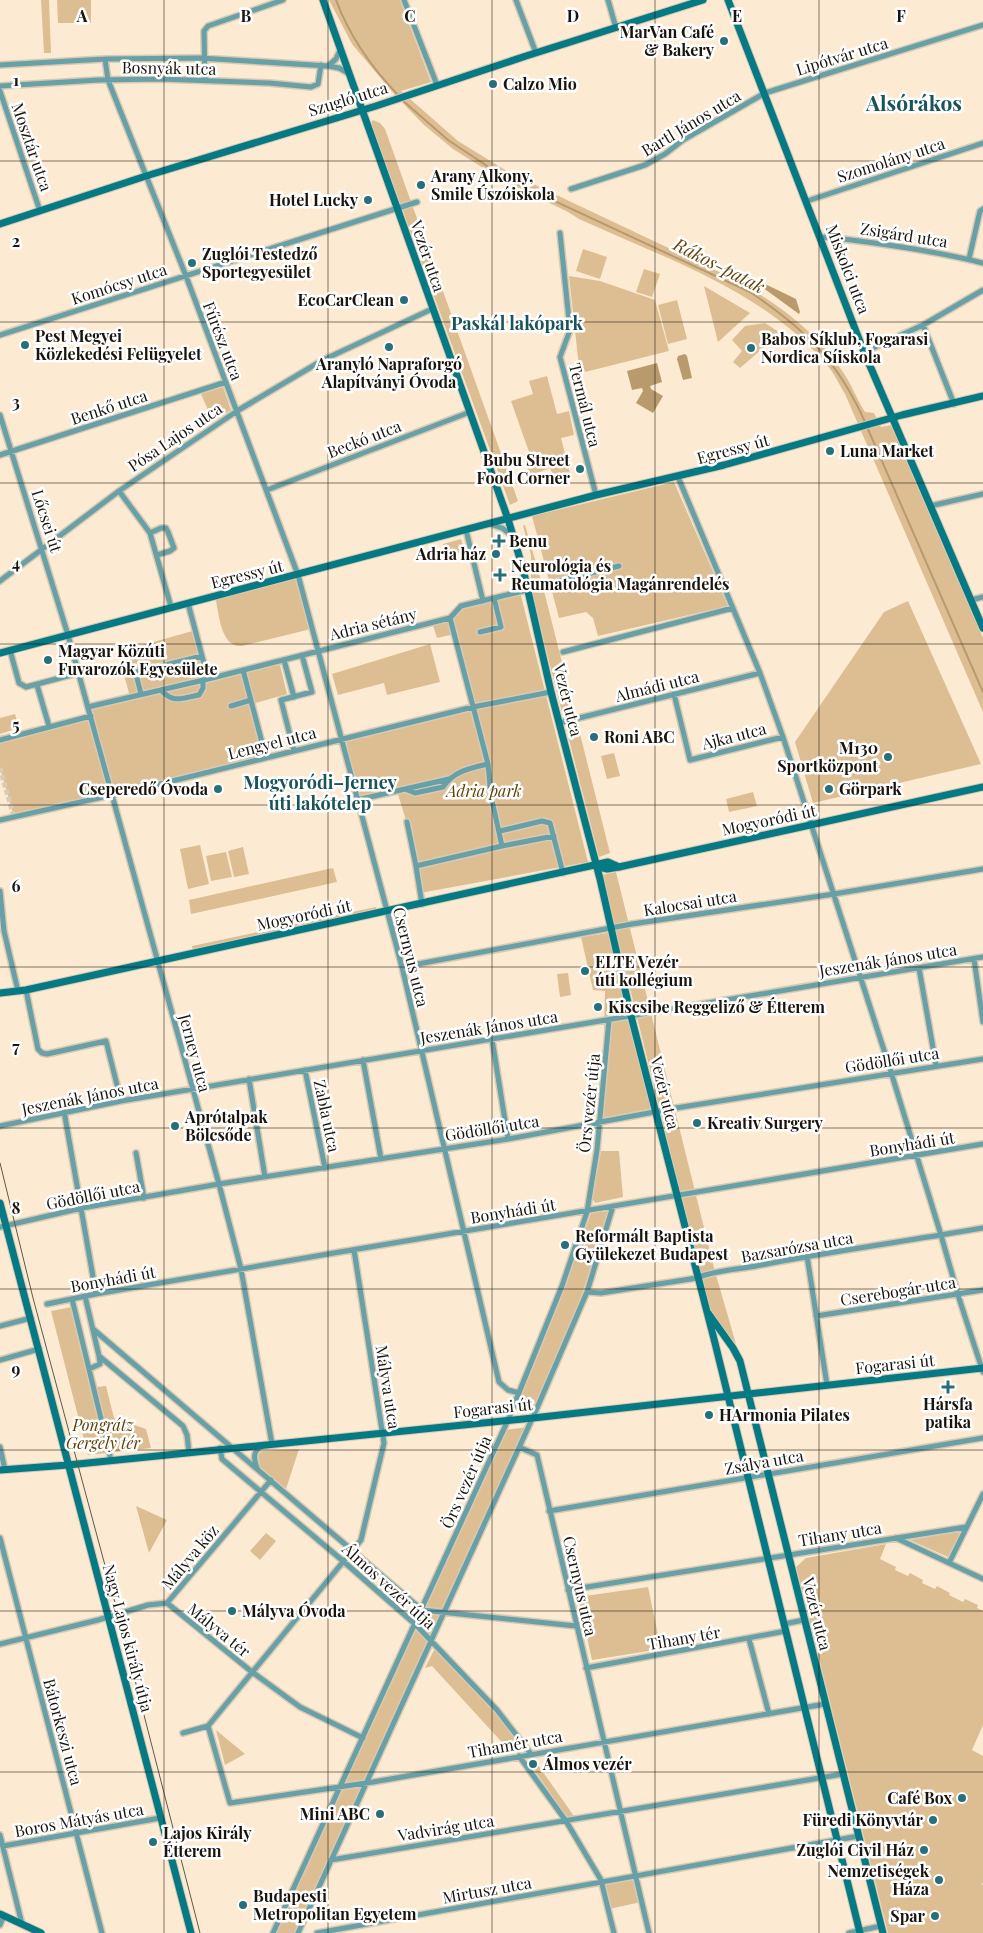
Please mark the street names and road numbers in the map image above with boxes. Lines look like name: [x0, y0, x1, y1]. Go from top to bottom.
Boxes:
street label: Lipótvár utca: [793, 32, 890, 79]
street label: Bosnyák utca: [122, 56, 216, 79]
street label: Szugló utca: [306, 77, 390, 121]
street label: Bartl János utca: [637, 85, 744, 160]
street label: Mosztár utca: [8, 100, 57, 194]
street label: Szomolány utca: [834, 132, 947, 187]
street label: Vezér utca: [406, 216, 451, 294]
street label: Zsigárd utca: [859, 217, 949, 252]
street label: Miskolci utca: [822, 221, 875, 317]
street label: Komócsy utca: [68, 258, 169, 309]
street label: Fűrész utca: [199, 298, 248, 383]
street label: Termál utca: [565, 361, 606, 449]
street label: Benkő utca: [68, 384, 150, 429]
street label: Pósa Lajos utca: [124, 397, 226, 476]
street label: Beckó utca: [324, 415, 404, 462]
street label: Egressy út: [694, 429, 772, 468]
street label: Lőcsei út: [27, 487, 68, 555]
street label: Egressy út: [208, 554, 286, 593]
street label: Adria sétány: [326, 603, 419, 645]
street label: Vezér utca: [549, 660, 588, 739]
street label: Almádi utca: [612, 665, 701, 706]
street label: Ajka utca: [699, 717, 768, 754]
street label: Lengyel utca: [225, 721, 318, 764]
street label: Mogyoródi út: [720, 799, 818, 840]
street label: Kalocsai utca: [642, 885, 738, 920]
street label: Mogyoródi út: [255, 894, 353, 935]
street label: Csernyus utca: [389, 905, 434, 1009]
street label: Jeszenák János utca: [817, 938, 958, 981]
street label: Jeszenák János utca: [418, 1005, 559, 1048]
street label: Jerney utca: [175, 1011, 216, 1094]
street label: Gödöllői utca: [843, 1042, 941, 1077]
street label: Örs vezér útja: [573, 1052, 604, 1154]
street label: Vezér utca: [646, 1053, 685, 1132]
street label: Jeszenák János utca: [19, 1072, 160, 1119]
street label: Zabla utca: [310, 1078, 345, 1154]
street label: Gödöllői utca: [443, 1110, 541, 1145]
street label: Bonyhádi út: [868, 1126, 956, 1161]
street label: Gödöllői utca: [44, 1175, 142, 1214]
street label: Bonyhádi út: [469, 1193, 557, 1228]
street label: Bazsarózsa utca: [739, 1226, 855, 1267]
street label: Bonyhádi út: [69, 1261, 157, 1296]
street label: Cserebogár utca: [839, 1271, 957, 1310]
street label: Mályva utca: [372, 1343, 405, 1430]
street label: Fogarasi út: [854, 1349, 936, 1378]
street label: Fogarasi út: [452, 1393, 534, 1422]
street label: Örs vezér útja: [436, 1432, 495, 1532]
street label: Zsálya utca: [723, 1444, 805, 1479]
street label: Tihany utca: [797, 1517, 883, 1550]
street label: Mályva köz: [156, 1520, 223, 1593]
street label: Csernyus utca: [559, 1534, 602, 1638]
street label: Álmos vezér útja: [338, 1538, 440, 1633]
street label: Nagy Lajos király útja: [99, 1562, 158, 1714]
street label: Vezér utca: [798, 1574, 837, 1653]
street label: Mályva tér: [184, 1598, 255, 1661]
street label: Tihany tér: [646, 1621, 722, 1654]
street label: Bátorkeszi utca: [39, 1676, 88, 1788]
street label: Tihamér utca: [466, 1725, 564, 1762]
street label: Boros Mátyás utca: [13, 1798, 145, 1841]
street label: Vadvirág utca: [395, 1810, 496, 1846]
street label: Mirtusz utca: [441, 1871, 533, 1908]

